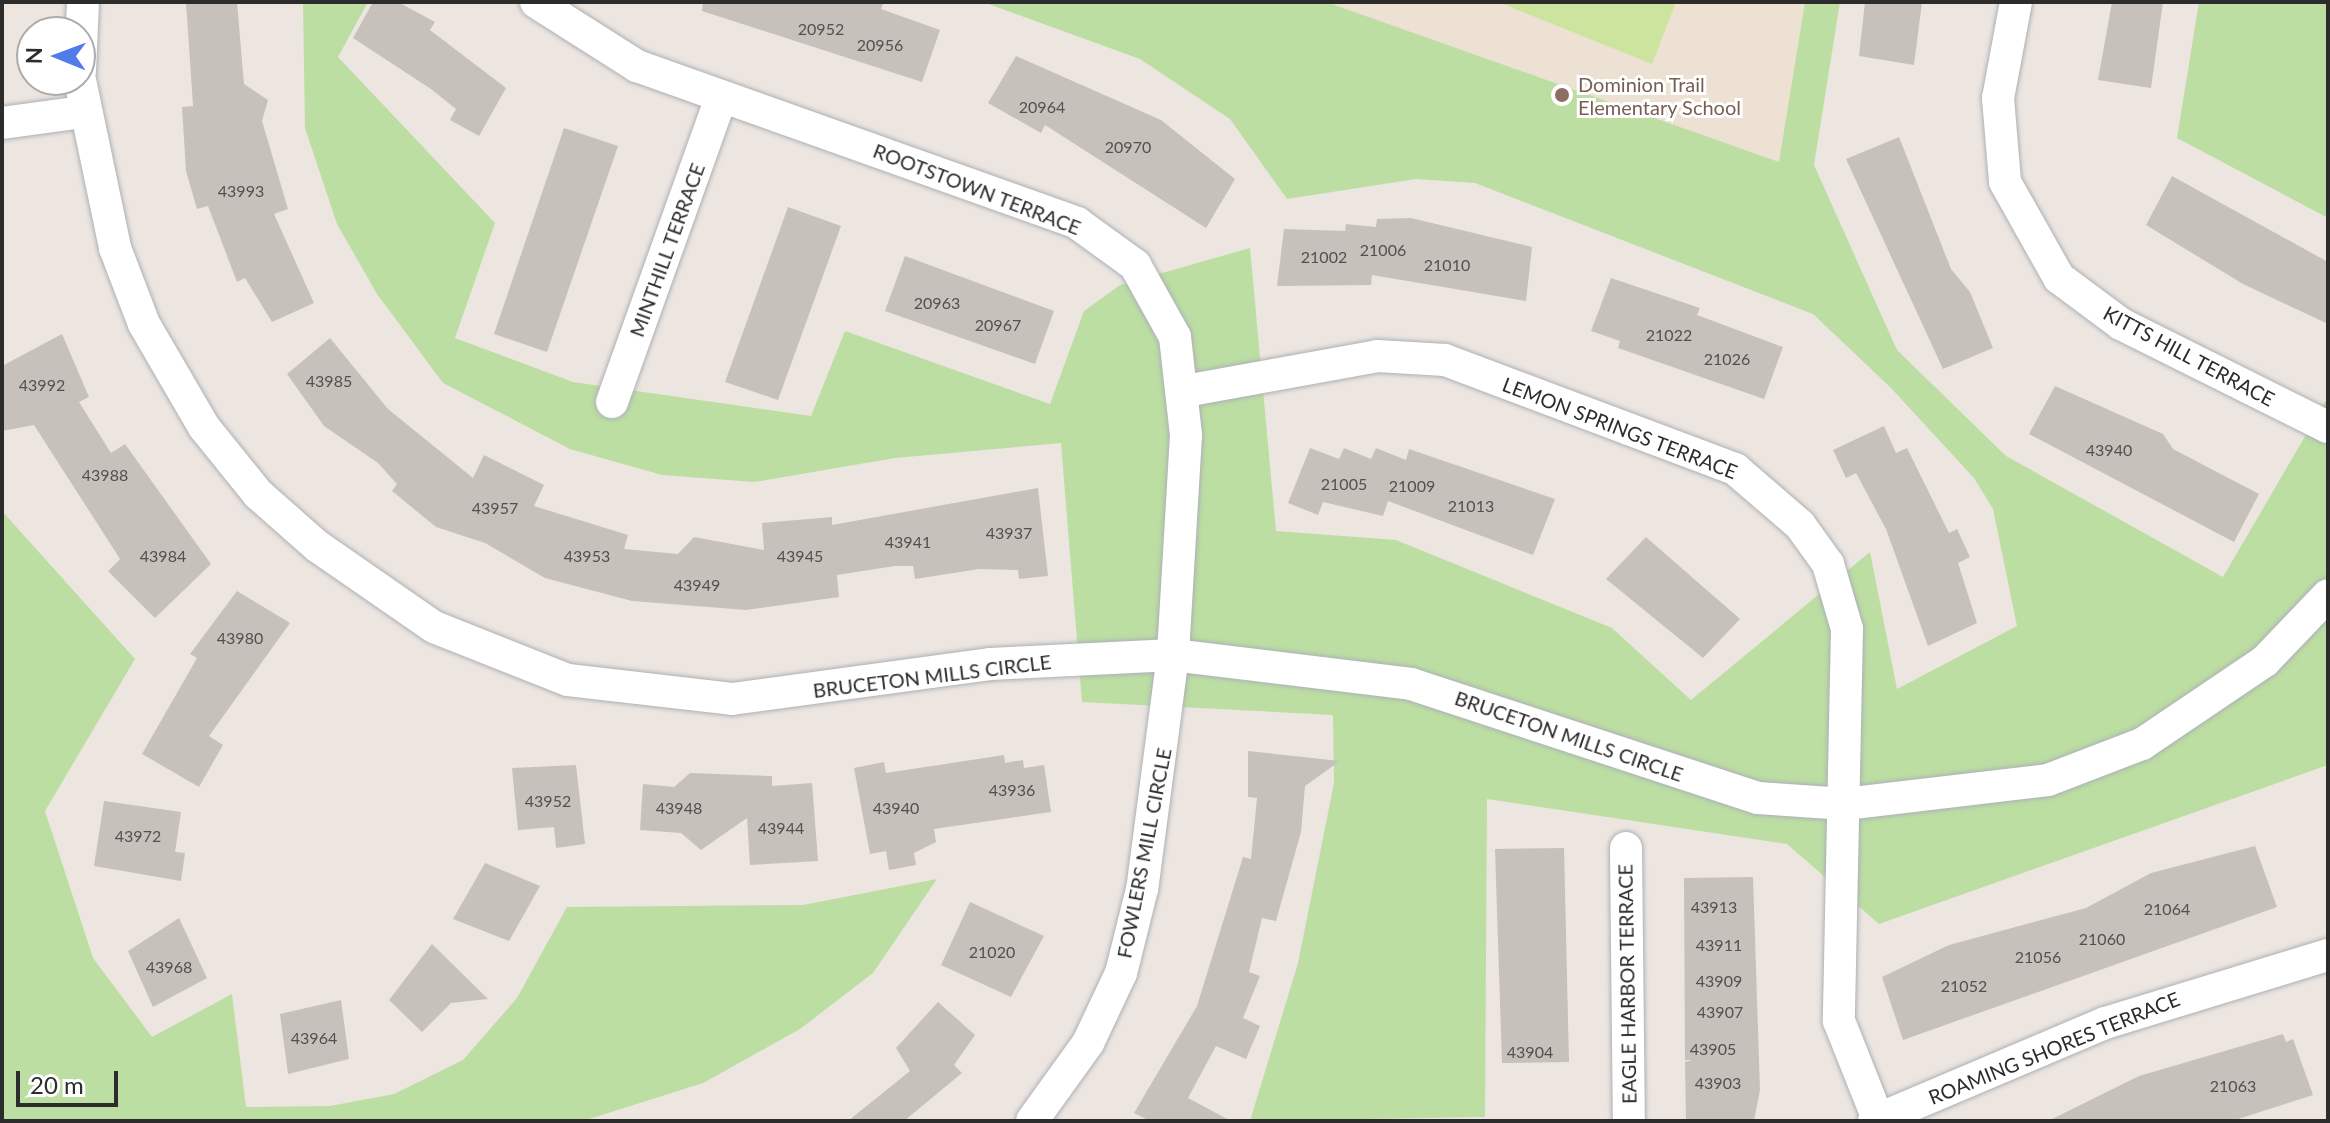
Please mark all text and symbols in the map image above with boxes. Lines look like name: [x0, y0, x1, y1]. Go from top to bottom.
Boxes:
north arrow: [16, 16, 96, 96]
house number: 20952: [798, 19, 844, 39]
house number: 20956: [857, 35, 903, 55]
text: N: [20, 47, 47, 64]
place label: Dominion Trail Elementary School: [1578, 72, 1741, 119]
marker: Dominion Trail Elementary School: [1553, 86, 1571, 104]
house number: 20964: [1019, 97, 1065, 117]
house number: 20970: [1105, 137, 1151, 157]
street label: ROOTSTOWN TERRACE: [870, 138, 1084, 240]
street label: MINTHILL TERRACE: [624, 159, 710, 341]
house number: 43993: [218, 181, 264, 201]
house number: 21006: [1360, 240, 1406, 260]
house number: 21002: [1301, 247, 1347, 267]
house number: 21010: [1424, 255, 1470, 275]
house number: 20963: [914, 293, 960, 313]
street label: KITTS HILL TERRACE: [2099, 300, 2279, 412]
house number: 20967: [975, 315, 1021, 335]
house number: 21022: [1646, 325, 1692, 345]
house number: 21026: [1704, 349, 1750, 369]
house number: 43985: [306, 371, 352, 391]
street label: LEMON SPRINGS TERRACE: [1499, 372, 1741, 484]
house number: 43992: [19, 375, 65, 395]
house number: 43940: [2086, 440, 2132, 460]
house number: 43988: [82, 465, 128, 485]
house number: 21005: [1321, 474, 1367, 494]
house number: 21009: [1389, 476, 1435, 496]
house number: 21013: [1448, 496, 1494, 516]
house number: 43957: [472, 498, 518, 518]
house number: 43937: [986, 523, 1032, 543]
house number: 43941: [885, 532, 931, 552]
house number: 43984: [140, 546, 186, 566]
house number: 43953: [564, 546, 610, 566]
house number: 43945: [777, 546, 823, 566]
house number: 43949: [674, 575, 720, 595]
house number: 43980: [217, 628, 263, 648]
street label: BRUCETON MILLS CIRCLE: [812, 649, 1052, 703]
street label: BRUCETON MILLS CIRCLE: [1452, 686, 1686, 786]
street label: FOWLERS MILL CIRCLE: [1112, 745, 1176, 961]
house number: 43936: [989, 780, 1035, 800]
house number: 43952: [525, 791, 571, 811]
house number: 43948: [656, 798, 702, 818]
house number: 43940: [873, 798, 919, 818]
house number: 43944: [758, 818, 804, 838]
house number: 43972: [115, 826, 161, 846]
street label: EAGLE HARBOR TERRACE: [1613, 863, 1641, 1105]
house number: 43913: [1691, 897, 1737, 917]
house number: 21064: [2144, 899, 2190, 919]
house number: 21060: [2079, 929, 2125, 949]
house number: 43911: [1696, 935, 1742, 955]
house number: 21020: [969, 942, 1015, 962]
house number: 21056: [2015, 947, 2061, 967]
house number: 43968: [146, 957, 192, 977]
house number: 43909: [1696, 971, 1742, 991]
house number: 21052: [1941, 976, 1987, 996]
street label: ROAMING SHORES TERRACE: [1925, 986, 2183, 1110]
house number: 43907: [1697, 1002, 1743, 1022]
house number: 43964: [291, 1028, 337, 1048]
house number: 43905: [1690, 1039, 1736, 1059]
house number: 43904: [1507, 1042, 1553, 1062]
scale bar: [20, 1055, 122, 1105]
text: 20 m: [30, 1070, 84, 1099]
house number: 43903: [1695, 1073, 1741, 1093]
house number: 21063: [2210, 1076, 2256, 1096]

